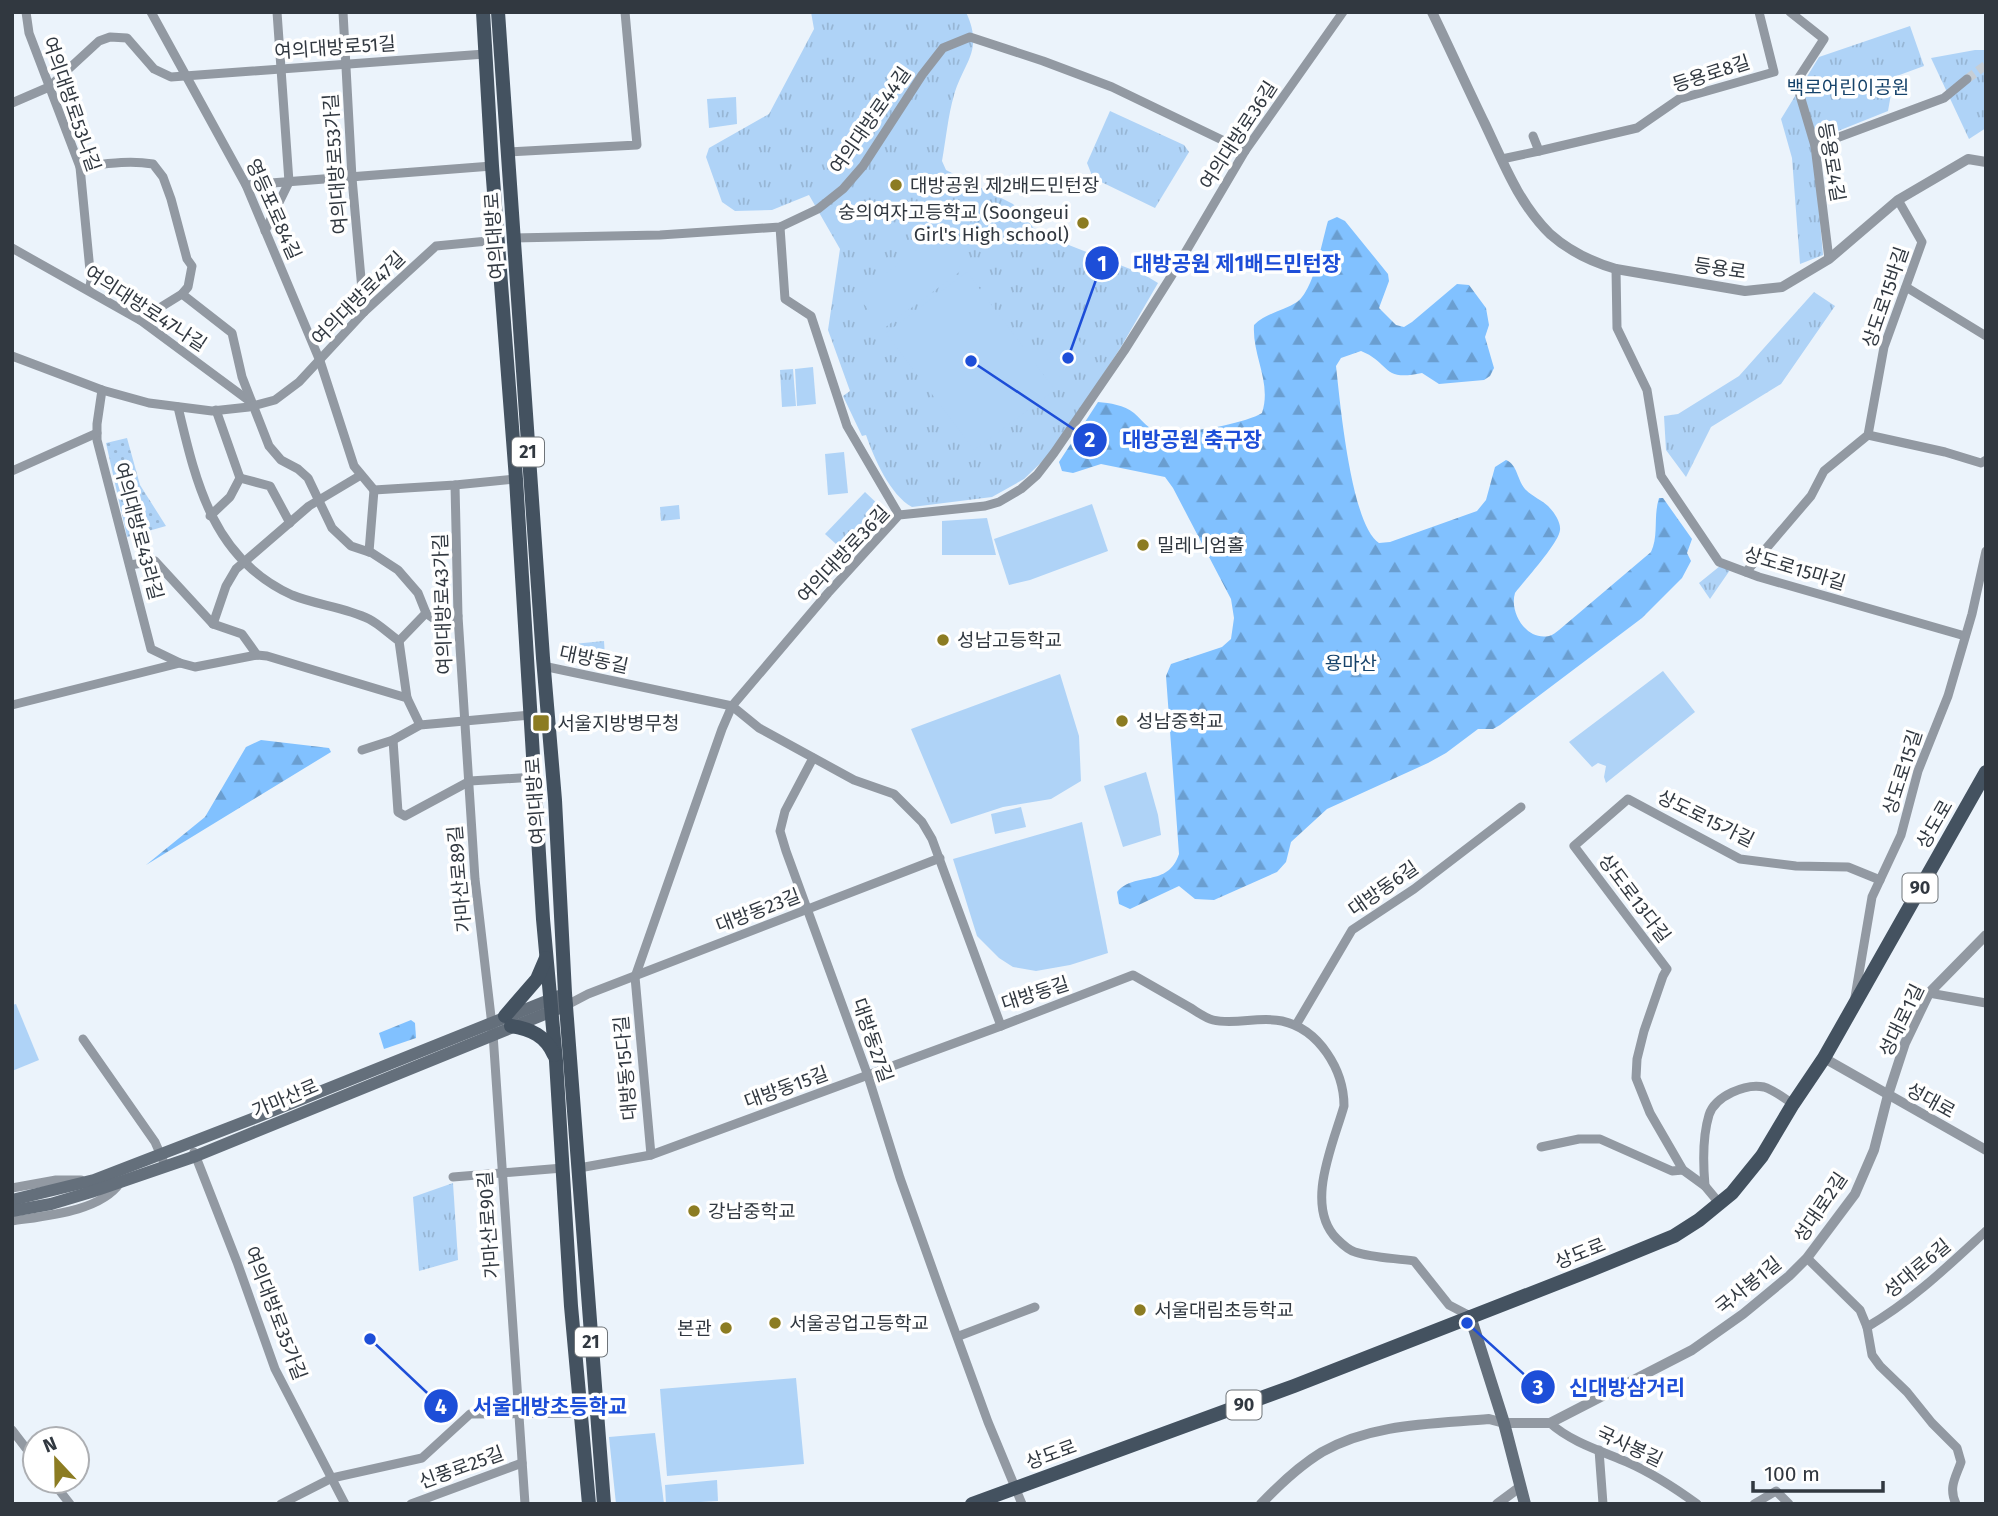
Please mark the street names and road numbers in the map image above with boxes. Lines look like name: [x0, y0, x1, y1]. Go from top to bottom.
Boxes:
street label: 여의대방로51길: [274, 32, 397, 63]
street label: 여의대방로53나길: [38, 34, 105, 175]
street label: 등용로8길: [1669, 50, 1753, 97]
street label: 여의대방로44길: [825, 62, 916, 178]
street label: 여의대방로36길: [1195, 77, 1282, 194]
street label: 여의대방로53가길: [319, 93, 352, 235]
street label: 등용로4길: [1813, 121, 1850, 203]
street label: 영등포로84길: [241, 155, 306, 263]
street label: 여의대방로: [480, 192, 509, 280]
street label: 상도로15바길: [1857, 244, 1913, 351]
street label: 여의대방로47길: [307, 247, 410, 350]
street label: 등용로: [1692, 253, 1748, 284]
street label: 여의대방로47나길: [81, 261, 211, 356]
road number: 21: [512, 438, 544, 466]
street label: 여의대방로43라길: [109, 460, 168, 603]
street label: 여의대방로36길: [793, 501, 894, 608]
street label: 여의대방로43가길: [429, 533, 456, 675]
street label: 상도로15마길: [1741, 542, 1848, 595]
street label: 대방동길: [557, 641, 630, 678]
street label: 상도로15길: [1878, 727, 1927, 817]
street label: 여의대방로: [521, 757, 550, 845]
street label: 상도로15가길: [1653, 785, 1758, 852]
street label: 상도로: [1911, 796, 1958, 853]
street label: 가마산로89길: [443, 824, 476, 934]
street label: 상도로13다길: [1594, 849, 1675, 947]
street label: 대방동6길: [1344, 856, 1423, 921]
road number: 90: [1902, 874, 1938, 903]
street label: 대방동23길: [713, 884, 804, 937]
street label: 대방동길: [998, 972, 1072, 1015]
street label: 성대로1길: [1874, 980, 1929, 1060]
street label: 대방동27길: [847, 995, 898, 1085]
street label: 대방동15다길: [609, 1015, 642, 1121]
street label: 대방동15길: [741, 1062, 831, 1113]
street label: 가마산로: [249, 1074, 322, 1123]
street label: 성대로: [1902, 1078, 1959, 1123]
street label: 성대로2길: [1789, 1168, 1852, 1247]
street label: 가마산로90길: [473, 1170, 504, 1280]
street label: 상도로: [1552, 1233, 1609, 1274]
street label: 성대로6길: [1879, 1234, 1955, 1303]
street label: 여의대방로35가길: [239, 1243, 312, 1383]
street label: 국사봉1길: [1711, 1252, 1786, 1319]
road number: 21: [575, 1328, 607, 1357]
road number: 90: [1226, 1390, 1262, 1420]
street label: 국사봉길: [1593, 1421, 1666, 1472]
street label: 상도로: [1023, 1435, 1080, 1474]
street label: 신풍로25길: [415, 1441, 507, 1493]

